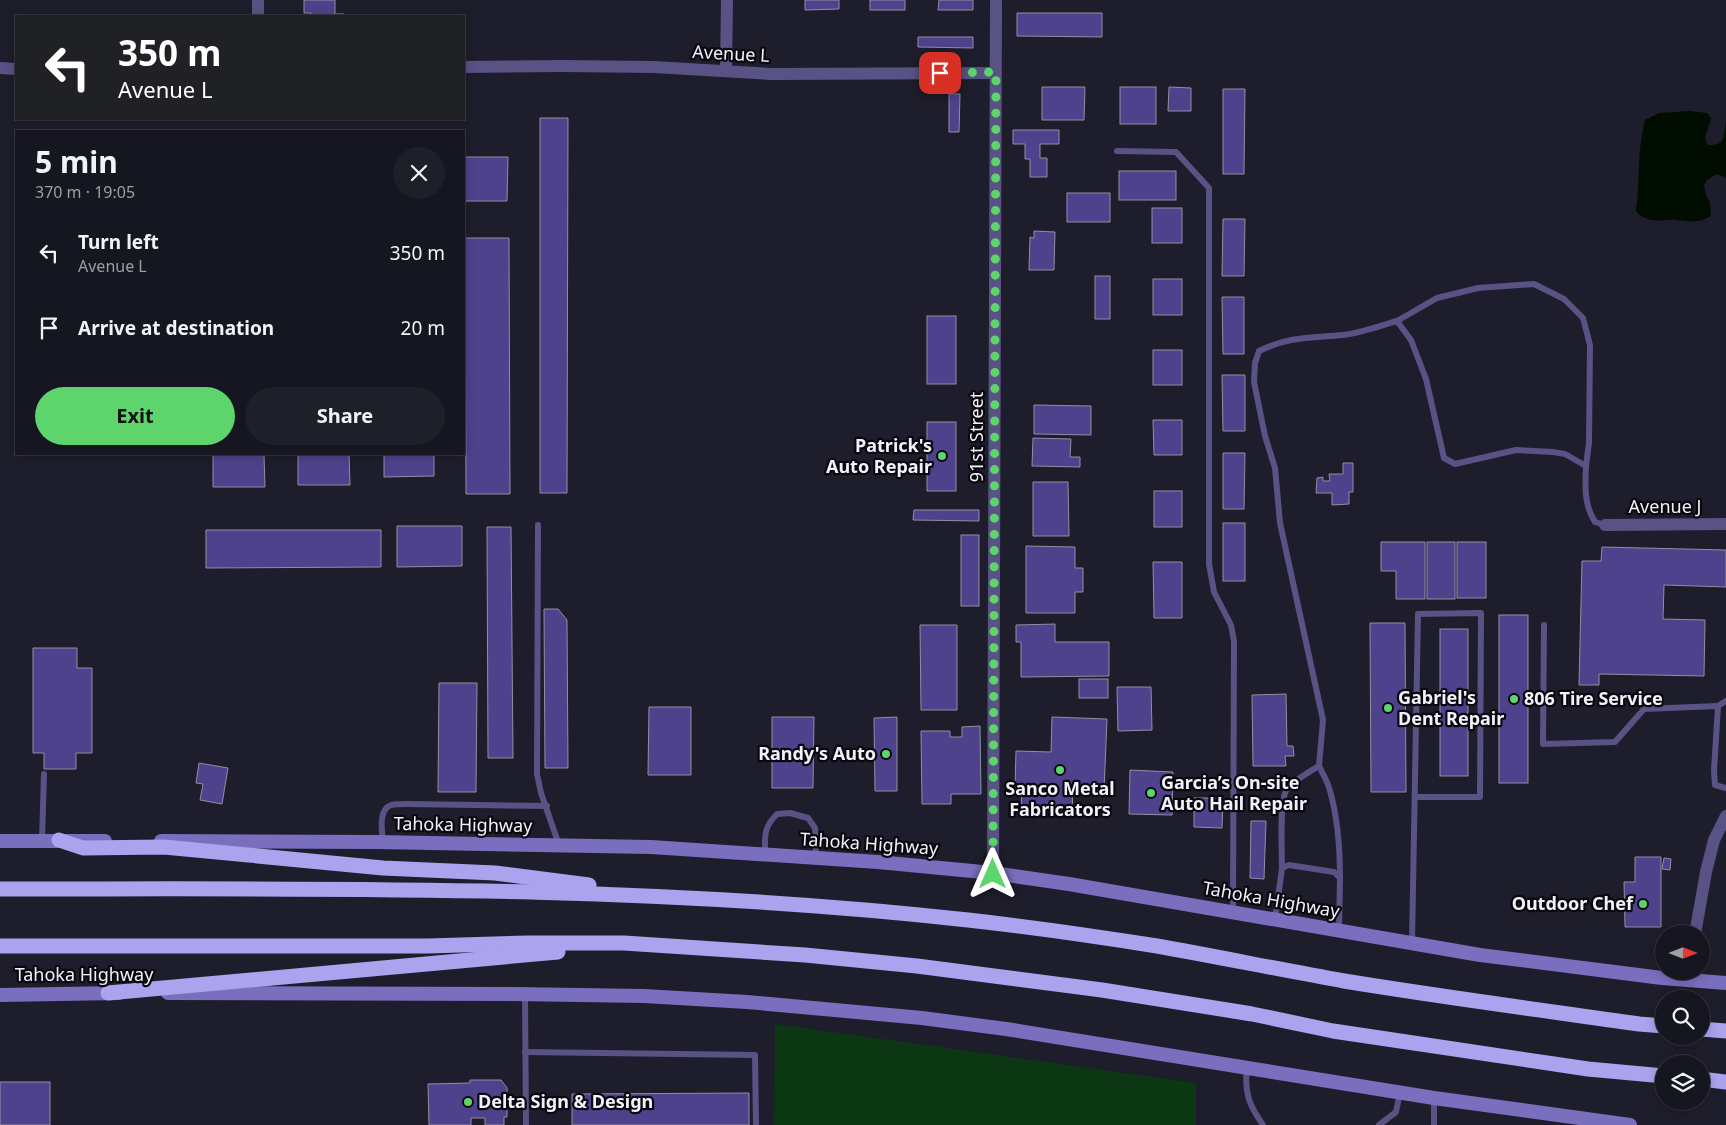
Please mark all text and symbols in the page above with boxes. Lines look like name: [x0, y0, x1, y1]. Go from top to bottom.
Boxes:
text: 350 m: [118, 29, 221, 76]
icon: left: [35, 35, 100, 100]
street label: Avenue L: [692, 39, 770, 67]
pin: [919, 52, 961, 94]
icon: arrive: [926, 59, 954, 87]
text: Avenue L: [118, 74, 213, 104]
text: 5 min: [35, 141, 118, 182]
button: close: [393, 147, 445, 199]
text: 370 m · 19:05: [35, 181, 135, 203]
text: Turn left: [78, 229, 159, 255]
icon: left: [35, 239, 63, 267]
text: 350 m: [390, 240, 445, 266]
text: Avenue L: [78, 255, 147, 277]
icon: arrive: [35, 314, 63, 342]
text: Arrive at destination: [78, 315, 274, 341]
text: 20 m: [401, 315, 445, 341]
button: Exit: [35, 387, 235, 445]
button: Share: [245, 387, 445, 445]
street label: 91st Street: [964, 391, 988, 482]
place label: Patrick's Auto Repair: [826, 433, 932, 478]
marker: Patrick's Auto Repair: [936, 450, 948, 462]
street label: Avenue J: [1629, 494, 1701, 518]
place label: Gabriel's Dent Repair: [1398, 685, 1504, 730]
place label: 806 Tire Service: [1524, 686, 1663, 710]
marker: 806 Tire Service: [1508, 693, 1520, 705]
marker: Gabriel's Dent Repair: [1382, 702, 1394, 714]
place label: Randy's Auto: [758, 741, 876, 765]
marker: Randy's Auto: [880, 748, 892, 760]
marker: Sanco Metal Fabricators: [1054, 764, 1066, 776]
place label: Garcia’s On-site Auto Hail Repair: [1161, 770, 1307, 815]
place label: Sanco Metal Fabricators: [1005, 776, 1115, 821]
marker: Garcia’s On-site Auto Hail Repair: [1145, 787, 1157, 799]
street label: Tahoka Highway: [393, 811, 533, 837]
street label: Tahoka Highway: [799, 826, 940, 860]
position arrow: [966, 847, 1018, 899]
street label: Tahoka Highway: [1201, 875, 1342, 923]
place label: Outdoor Chef: [1512, 891, 1634, 915]
marker: Outdoor Chef: [1637, 898, 1649, 910]
north arrow: [1655, 925, 1710, 980]
map controls: [1655, 925, 1710, 1110]
street label: Tahoka Highway: [15, 962, 154, 986]
button: search: [1655, 990, 1710, 1045]
button: layers: [1655, 1055, 1710, 1110]
place label: Delta Sign & Design: [478, 1089, 653, 1113]
marker: Delta Sign & Design: [462, 1096, 474, 1108]

